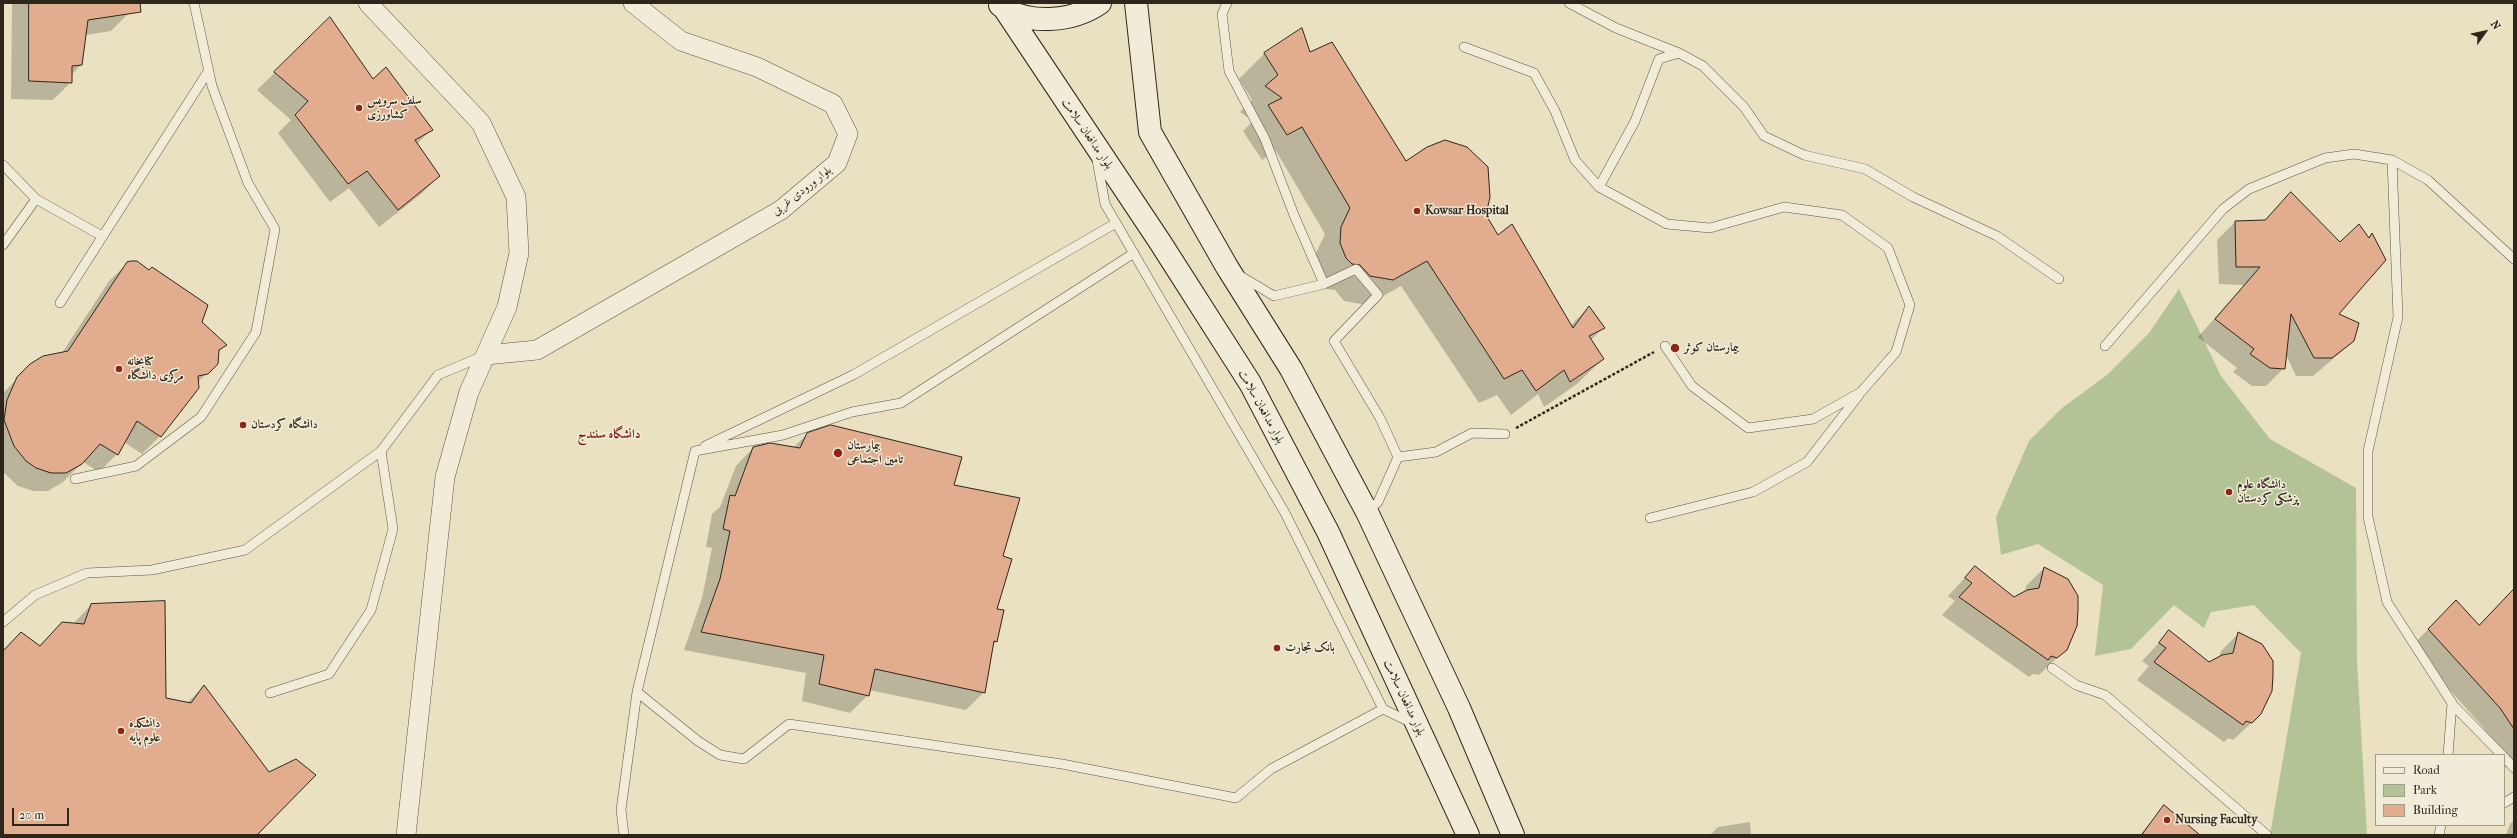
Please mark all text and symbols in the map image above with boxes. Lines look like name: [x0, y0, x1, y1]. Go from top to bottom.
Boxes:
north arrow: [2465, 12, 2505, 52]
text: N: [2488, 18, 2503, 32]
place label: سلف سرویس کشاورزی: [367, 94, 422, 122]
street label: بلوار مدافعان سلامت: [1058, 96, 1116, 172]
marker: سلف سرویس کشاورزی: [354, 103, 364, 113]
street label: بلوار ورودی غربی: [769, 163, 835, 219]
place label: Kowsar Hospital: [1425, 204, 1509, 218]
marker: Kowsar Hospital: [1412, 206, 1422, 216]
place label: بیمارستان کوثر: [1684, 341, 1739, 355]
marker: بیمارستان کوثر: [1669, 342, 1681, 354]
place label: کتابخانه مرکزی دانشگاه: [127, 355, 184, 383]
marker: کتابخانه مرکزی دانشگاه: [114, 364, 124, 374]
street label: بلوار مدافعان سلامت: [1235, 367, 1287, 447]
place label: دانشگاه کردستان: [251, 418, 318, 432]
marker: دانشگاه کردستان: [238, 420, 248, 430]
district label: دانشگاه سنندج: [577, 427, 641, 443]
place label: بیمارستان تامین اجتماعی: [847, 439, 903, 467]
marker: بیمارستان تامین اجتماعی: [832, 447, 844, 459]
place label: دانشگاه علوم پزشکی کردستان: [2237, 478, 2299, 506]
marker: دانشگاه علوم پزشکی کردستان: [2224, 487, 2234, 497]
place label: بانک تجارت: [1285, 641, 1335, 655]
marker: بانک تجارت: [1272, 643, 1282, 653]
street label: بلوار مدافعان سلامت: [1380, 658, 1428, 738]
place label: دانشکده علوم پایه: [129, 717, 160, 745]
marker: دانشکده علوم پایه: [116, 726, 126, 736]
legend: [2375, 754, 2505, 826]
text: Road: [2413, 763, 2440, 777]
text: Park: [2413, 783, 2437, 797]
scale bar: [14, 800, 71, 826]
text: Building: [2413, 803, 2458, 817]
text: 20 m: [19, 808, 44, 822]
place label: Nursing Faculty: [2175, 813, 2258, 827]
marker: Nursing Faculty: [2162, 815, 2172, 825]

